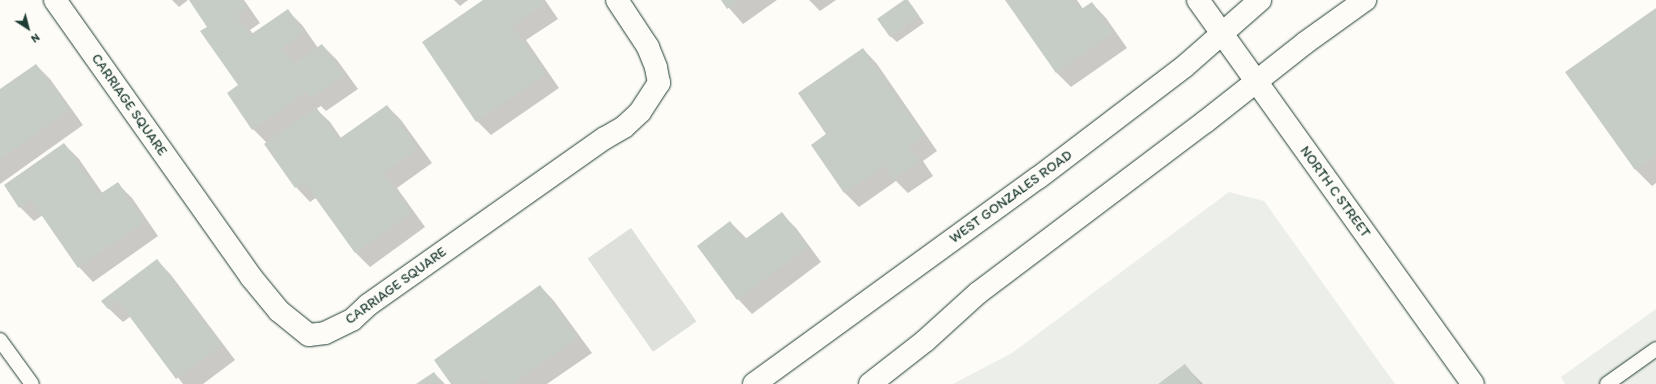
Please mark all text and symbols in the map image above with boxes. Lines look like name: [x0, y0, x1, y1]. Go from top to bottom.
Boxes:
north arrow: [8, 8, 48, 48]
text: N: [29, 31, 42, 46]
street label: CARRIAGE SQUARE: [87, 51, 171, 159]
street label: NORTH C STREET: [1296, 143, 1374, 241]
street label: WEST GONZALES ROAD: [947, 147, 1075, 247]
street label: CARRIAGE SQUARE: [342, 244, 450, 328]

